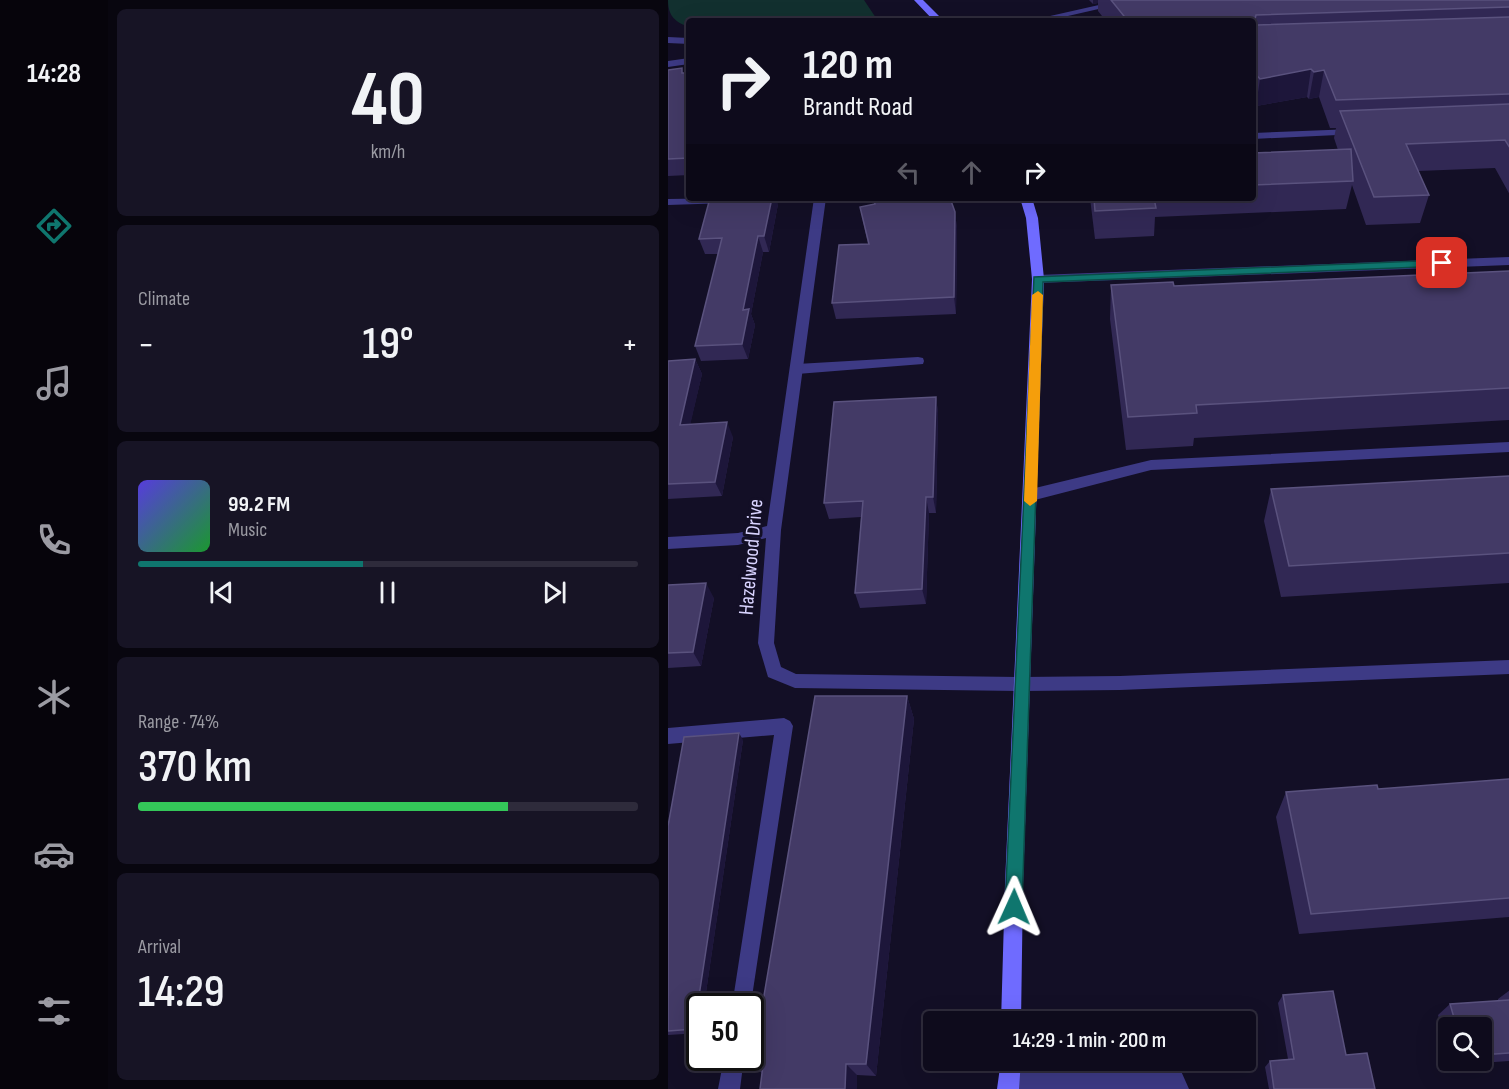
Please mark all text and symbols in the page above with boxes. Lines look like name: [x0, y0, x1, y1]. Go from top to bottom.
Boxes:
text: 120 m: [803, 40, 893, 91]
icon: right: [704, 42, 782, 120]
text: 40: [351, 54, 425, 147]
text: 14:28: [27, 58, 81, 90]
text: Brandt Road: [803, 91, 913, 123]
text: km/h: [371, 140, 405, 164]
icon: left: [892, 156, 925, 189]
icon: ahead: [955, 156, 988, 189]
icon: right: [1018, 156, 1051, 189]
icon: directions: [33, 205, 75, 247]
pin: [1416, 237, 1467, 288]
icon: arrive: [1425, 246, 1458, 279]
text: Climate: [138, 287, 190, 311]
text: 19°: [362, 317, 414, 372]
text: −: [138, 325, 154, 365]
text: +: [622, 325, 638, 365]
icon: music: [33, 362, 75, 404]
text: 99.2 FM: [228, 491, 290, 518]
street label: Hazelwood Drive: [733, 498, 769, 616]
text: Music: [228, 518, 267, 542]
icon: phone: [33, 519, 75, 561]
icon: previous: [205, 576, 238, 609]
icon: pause: [371, 576, 404, 609]
icon: next: [538, 576, 571, 609]
icon: climate: [33, 676, 75, 718]
text: Range · 74%: [138, 710, 219, 734]
text: 370 km: [138, 740, 252, 795]
icon: car: [33, 833, 75, 875]
position arrow: [982, 875, 1046, 939]
text: Arrival: [138, 935, 181, 959]
text: 14:29: [138, 965, 224, 1020]
icon: filters: [33, 990, 75, 1032]
speed limit sign: 50: [686, 993, 764, 1071]
map controls: [1438, 1017, 1492, 1071]
button: search: [1438, 1017, 1492, 1071]
text: 14:29 · 1 min · 200 m: [1013, 1027, 1166, 1054]

